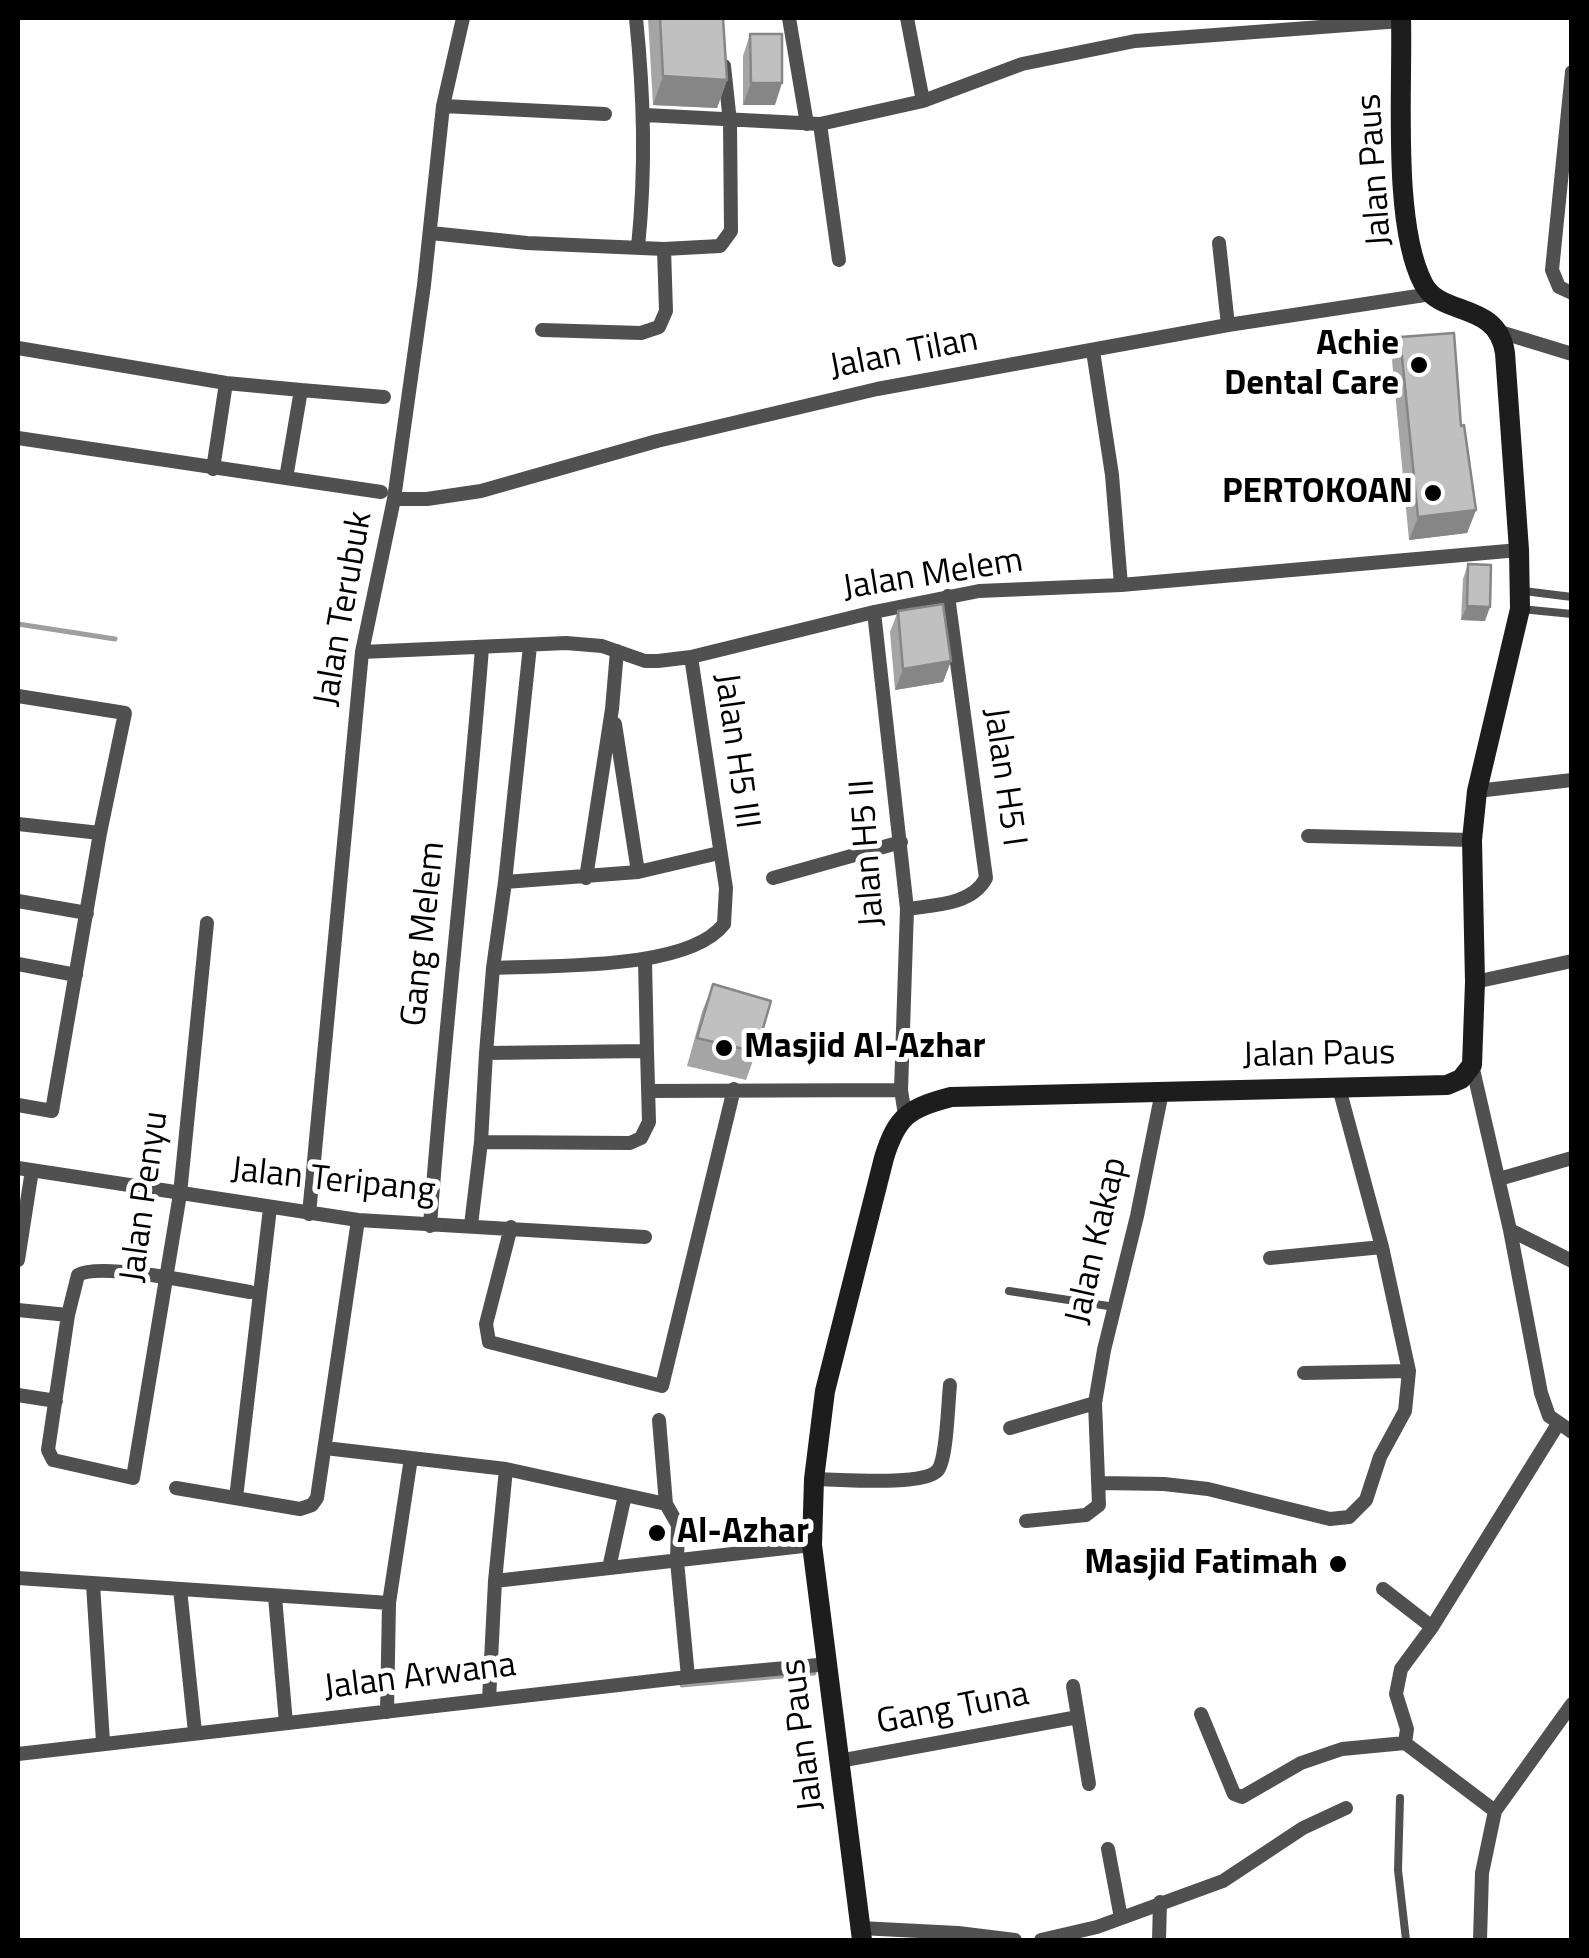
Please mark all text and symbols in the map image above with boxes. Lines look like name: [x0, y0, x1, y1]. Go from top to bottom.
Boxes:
street label: Jalan Paus: [1350, 92, 1402, 248]
street label: Jalan Tilan: [826, 320, 982, 390]
place label: Achie Dental Care: [1224, 324, 1399, 406]
marker: Achie Dental Care: [1408, 354, 1430, 376]
place label: PERTOKOAN: [1222, 472, 1413, 514]
marker: PERTOKOAN: [1422, 482, 1444, 504]
street label: Jalan Terubuk: [307, 508, 383, 710]
street label: Jalan Melem: [840, 541, 1026, 611]
street label: Jalan H5 III: [703, 671, 767, 831]
street label: Jalan H5 I: [973, 705, 1033, 849]
street label: Jalan H5 II: [843, 778, 895, 928]
street label: Gang Melem: [394, 840, 456, 1028]
place label: Masjid Al-Azhar: [744, 1027, 985, 1069]
street label: Jalan Paus: [1242, 1034, 1396, 1078]
marker: Masjid Al-Azhar: [713, 1037, 735, 1059]
street label: Jalan Penyu: [113, 1109, 179, 1285]
street label: Jalan Teripang: [229, 1150, 437, 1214]
street label: Jalan Kakap: [1058, 1154, 1138, 1328]
place label: Al-Azhar: [677, 1512, 809, 1554]
marker: Al-Azhar: [646, 1522, 668, 1544]
place label: Masjid Fatimah: [1084, 1543, 1318, 1585]
marker: Masjid Fatimah: [1327, 1553, 1349, 1575]
street label: Jalan Arwana: [322, 1645, 518, 1711]
street label: Jalan Paus: [774, 1657, 834, 1813]
street label: Gang Tuna: [873, 1675, 1033, 1745]

